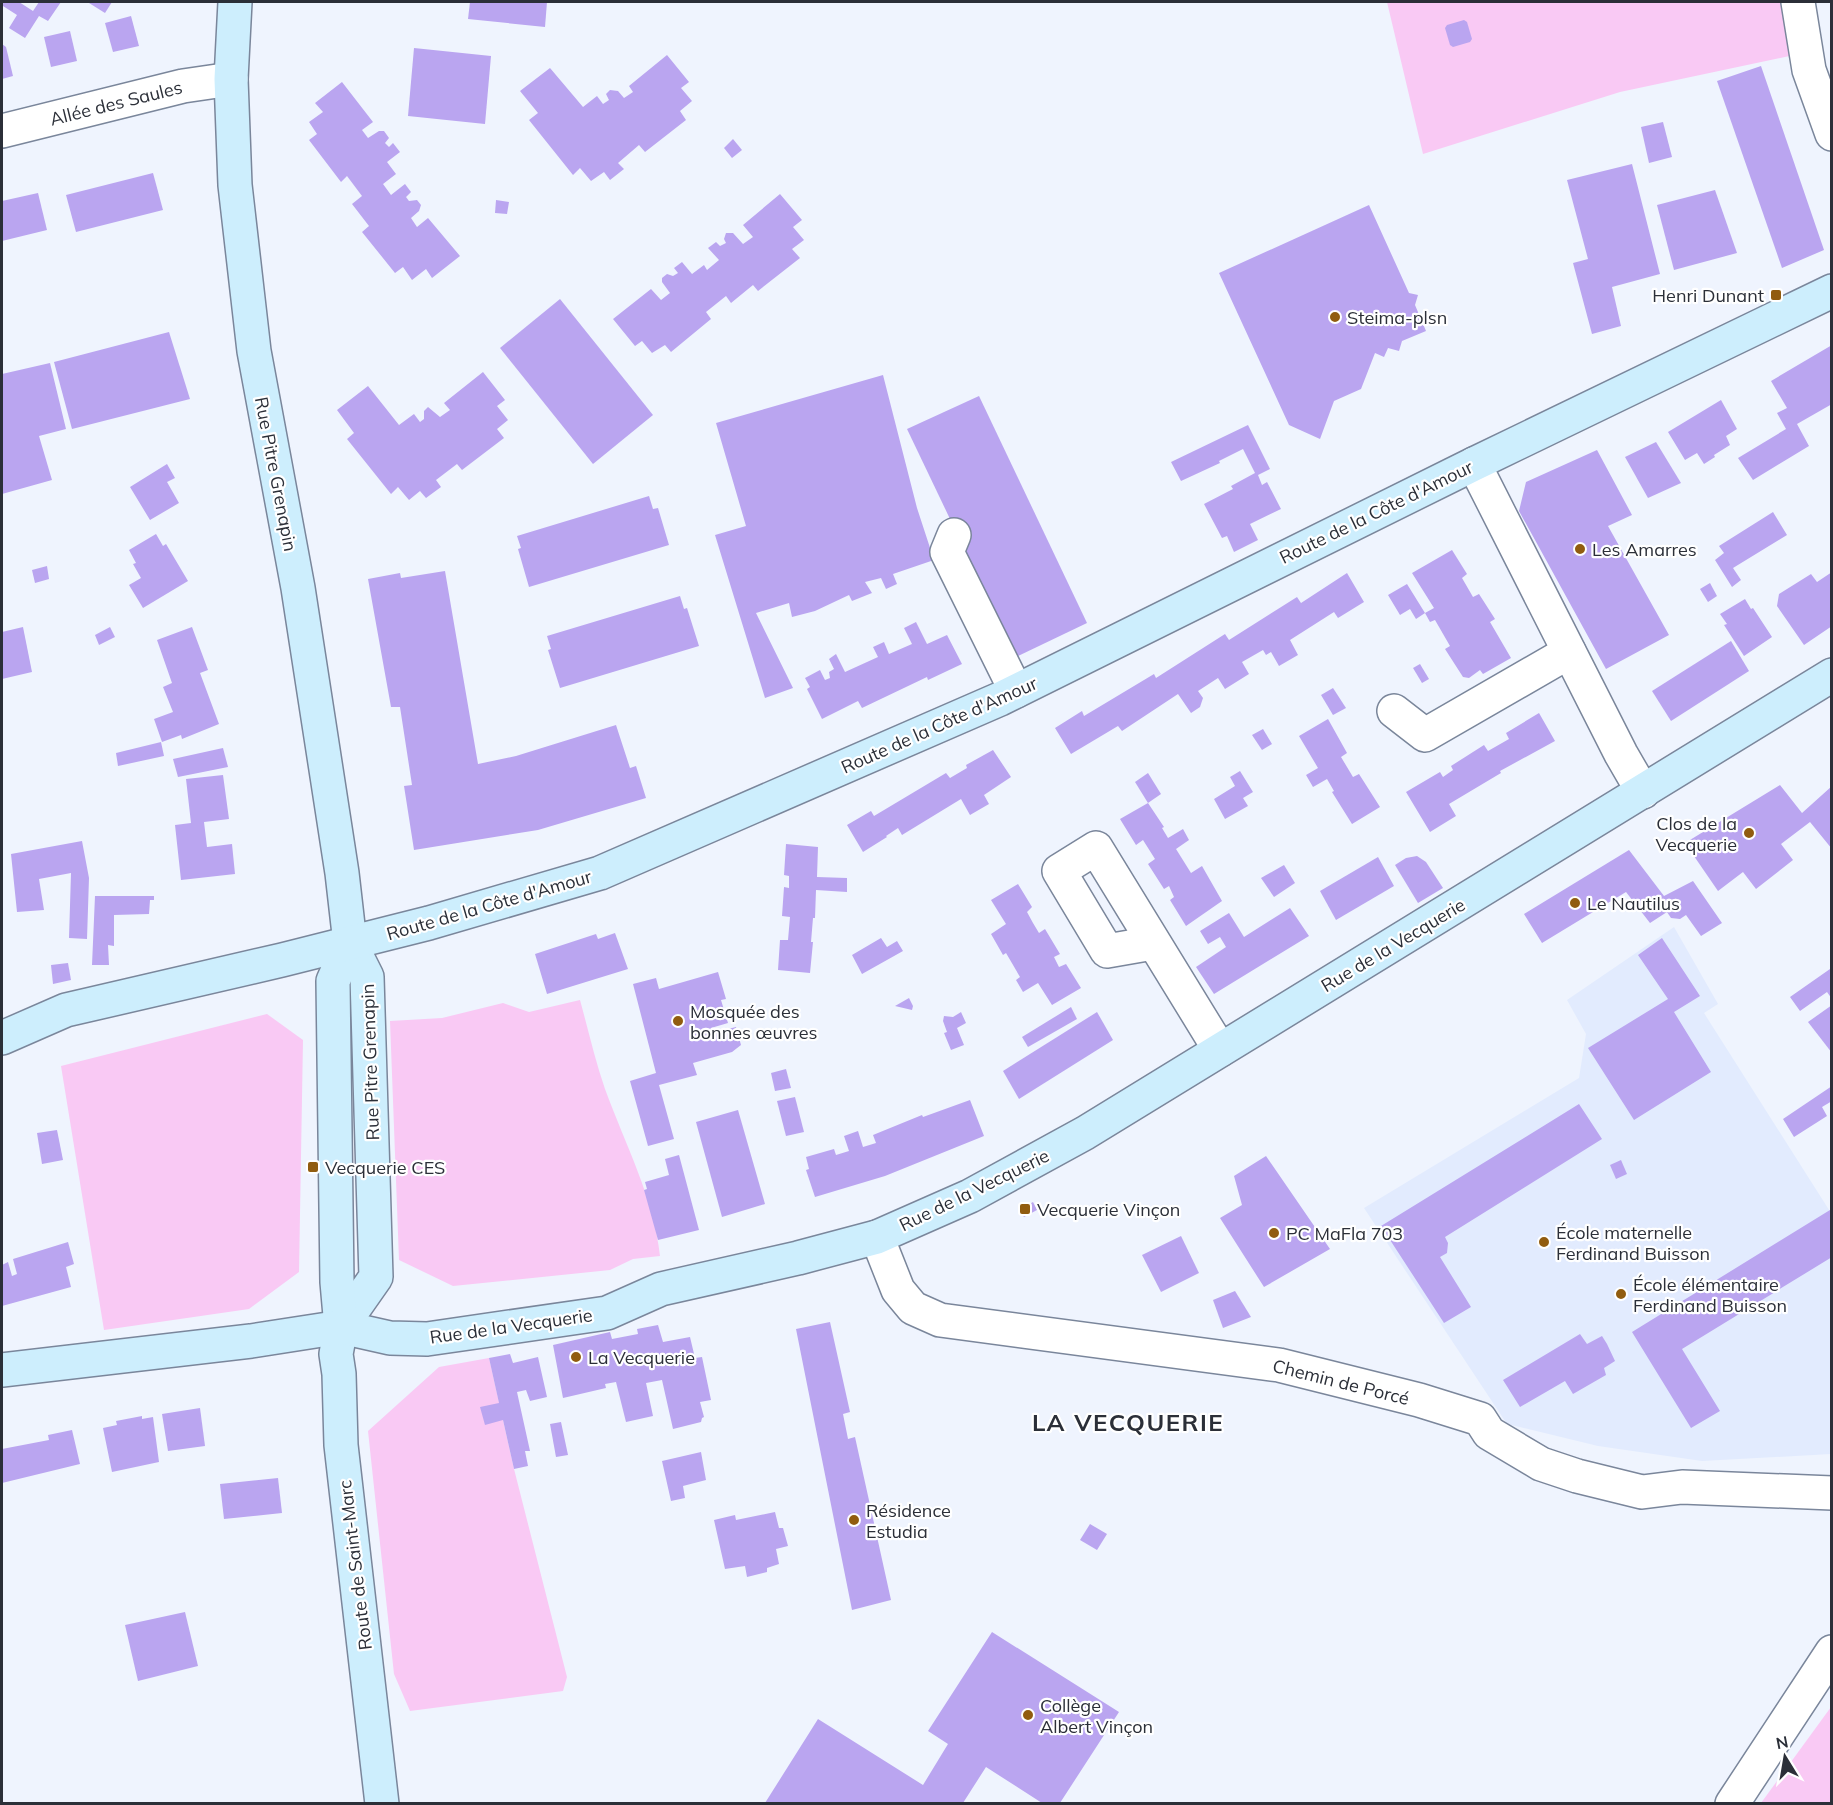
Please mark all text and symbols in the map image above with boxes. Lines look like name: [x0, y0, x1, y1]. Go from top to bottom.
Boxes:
street label: Allée des Saules: [47, 75, 185, 131]
place label: Henri Dunant: [1652, 284, 1764, 307]
marker: Henri Dunant: [1769, 288, 1783, 302]
place label: Steima-plsn: [1347, 306, 1447, 329]
marker: Steima-plsn: [1328, 310, 1342, 324]
street label: Rue Pitre Grenapin: [250, 395, 302, 553]
street label: Route de la Côte d'Amour: [1276, 455, 1477, 569]
place label: Les Amarres: [1592, 538, 1697, 561]
marker: Les Amarres: [1573, 542, 1587, 556]
street label: Route de la Côte d'Amour: [837, 671, 1041, 779]
place label: Clos de la Vecquerie: [1655, 812, 1737, 856]
marker: Clos de la Vecquerie: [1742, 826, 1756, 840]
street label: Route de la Côte d'Amour: [384, 865, 595, 945]
place label: Le Nautilus: [1587, 892, 1680, 915]
street label: Rue de la Vecquerie: [1317, 893, 1469, 997]
marker: Le Nautilus: [1568, 896, 1582, 910]
street label: Rue Pitre Grenapin: [356, 983, 384, 1141]
place label: Mosquée des bonnes œuvres: [690, 1000, 818, 1044]
marker: Mosquée des bonnes œuvres: [671, 1014, 685, 1028]
street label: Rue de la Vecquerie: [895, 1144, 1053, 1236]
place label: Vecquerie CES: [325, 1156, 445, 1179]
marker: Vecquerie CES: [306, 1160, 320, 1174]
place label: Vecquerie Vinçon: [1037, 1198, 1180, 1221]
marker: Vecquerie Vinçon: [1018, 1202, 1032, 1216]
place label: École maternelle Ferdinand Buisson: [1556, 1221, 1710, 1265]
place label: PC MaFla 703: [1286, 1222, 1403, 1245]
marker: PC MaFla 703: [1267, 1226, 1281, 1240]
marker: École maternelle Ferdinand Buisson: [1537, 1235, 1551, 1249]
place label: École élémentaire Ferdinand Buisson: [1633, 1273, 1787, 1317]
marker: École élémentaire Ferdinand Buisson: [1614, 1287, 1628, 1301]
street label: Rue de la Vecquerie: [428, 1303, 594, 1349]
place label: La Vecquerie: [588, 1346, 695, 1369]
marker: La Vecquerie: [569, 1350, 583, 1364]
street label: Chemin de Porcé: [1270, 1354, 1412, 1410]
district label: LA VECQUERIE: [1032, 1407, 1224, 1437]
street label: Route de Saint-Marc: [333, 1479, 377, 1651]
place label: Résidence Estudia: [866, 1499, 951, 1543]
marker: Résidence Estudia: [847, 1513, 861, 1527]
place label: Collège Albert Vinçon: [1040, 1694, 1153, 1738]
marker: Collège Albert Vinçon: [1021, 1708, 1035, 1722]
north arrow: [1755, 1727, 1815, 1787]
text: N: [1774, 1731, 1790, 1753]

